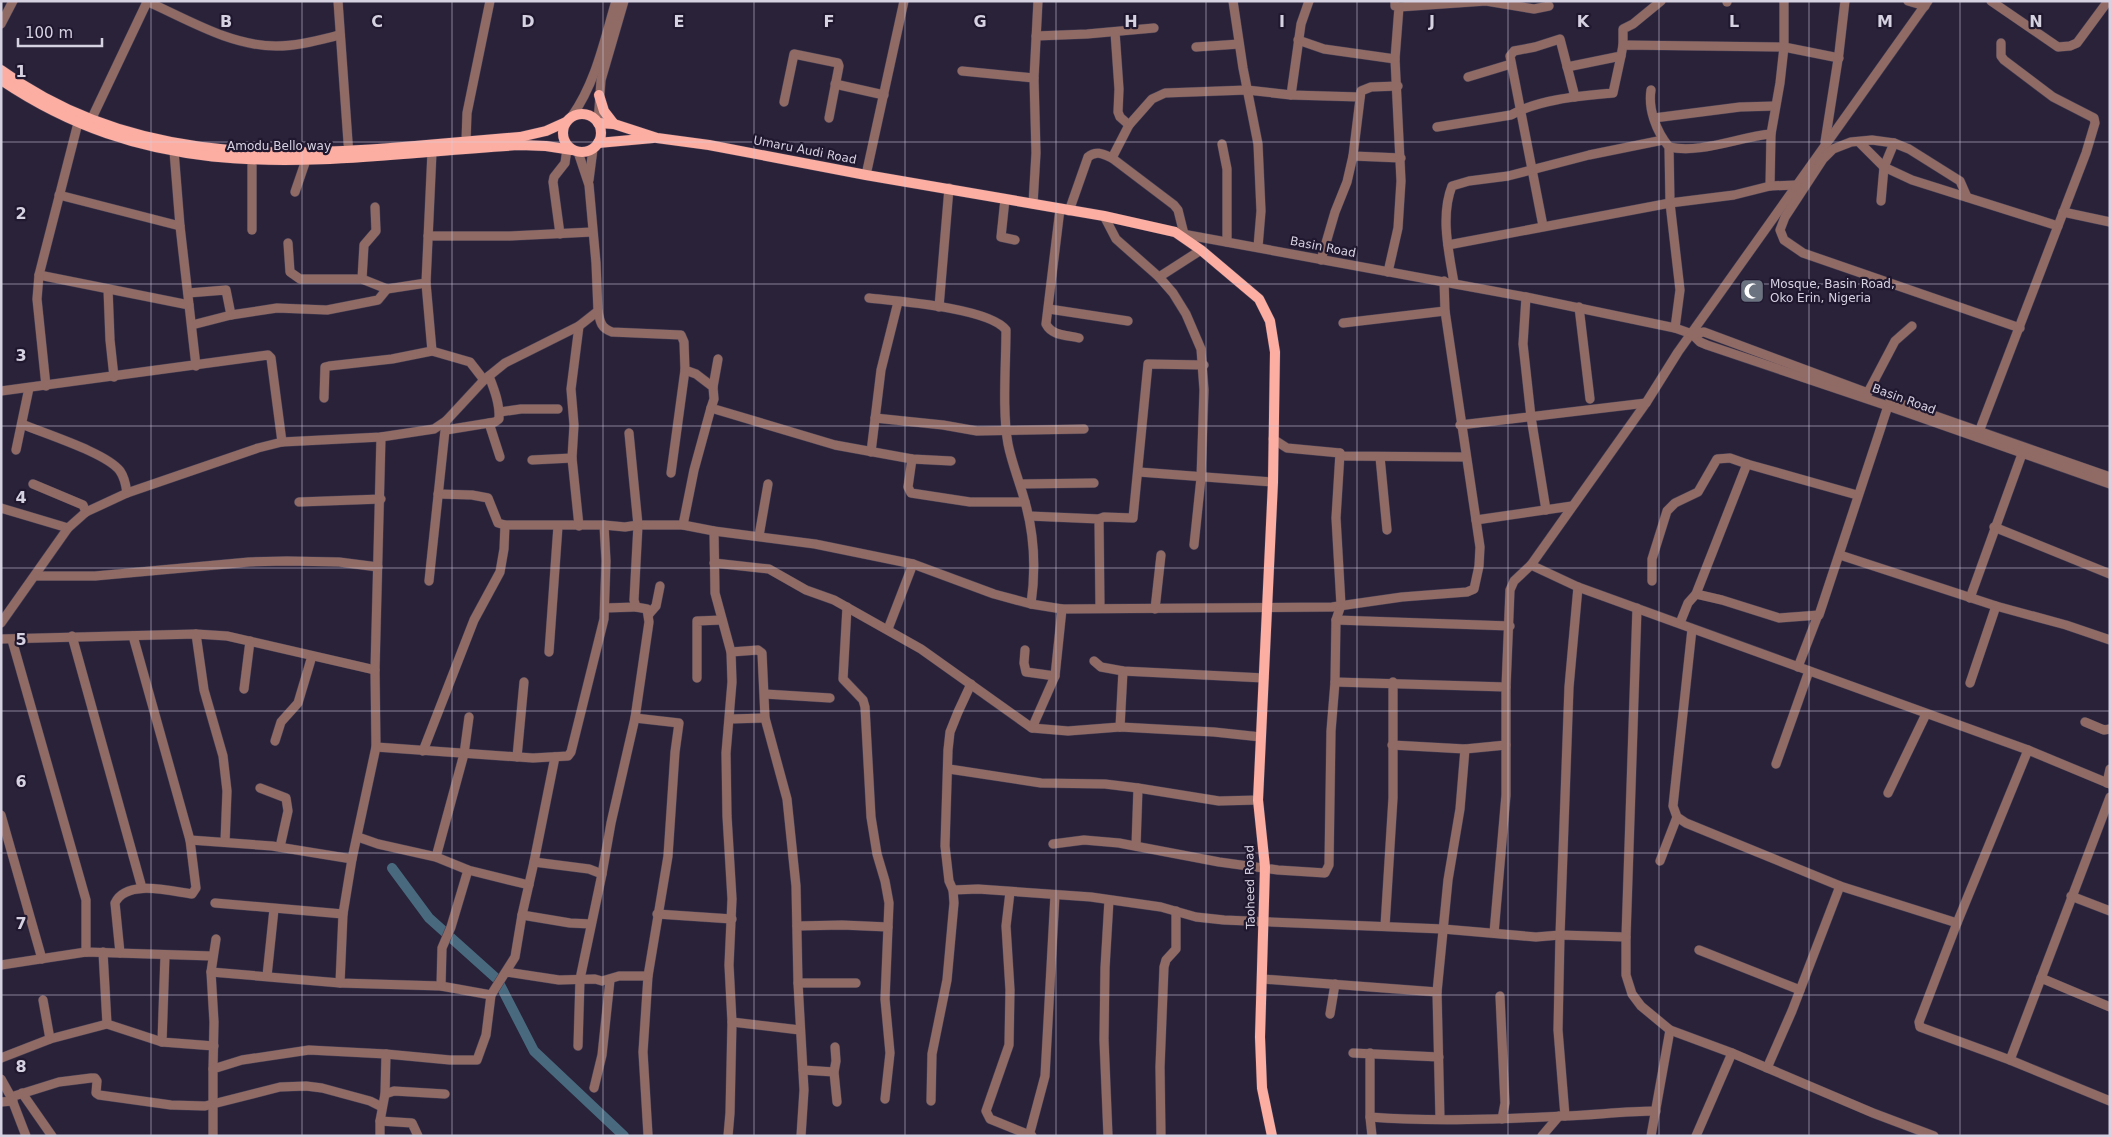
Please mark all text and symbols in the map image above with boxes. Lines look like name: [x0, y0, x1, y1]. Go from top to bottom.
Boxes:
text: B: [220, 12, 232, 31]
text: C: [371, 12, 383, 31]
text: D: [521, 12, 535, 31]
text: E: [674, 12, 684, 31]
text: F: [824, 12, 834, 31]
text: G: [973, 12, 987, 31]
text: H: [1124, 12, 1138, 31]
text: I: [1279, 12, 1285, 31]
text: J: [1428, 12, 1435, 31]
text: K: [1577, 12, 1590, 31]
text: L: [1729, 12, 1739, 31]
text: M: [1877, 12, 1893, 31]
text: N: [2029, 12, 2043, 31]
scale bar: [18, 15, 101, 47]
text: 100 m: [25, 24, 73, 42]
text: 1: [15, 62, 27, 81]
street label: Umaru Audi Road: [752, 133, 858, 167]
street label: Amodu Bello way: [227, 139, 331, 153]
text: 2: [15, 204, 27, 223]
street label: Basin Road: [1289, 234, 1357, 260]
place label: Mosque, Basin Road, Oko Erin, Nigeria: [1770, 277, 1895, 305]
mosque icon: Mosque, Basin Road, Oko Erin, Nigeria: [1739, 278, 1765, 304]
text: 3: [15, 346, 27, 365]
street label: Basin Road: [1870, 381, 1938, 417]
text: 4: [15, 488, 27, 507]
text: 5: [15, 630, 27, 649]
text: 6: [15, 772, 27, 791]
street label: Taoheed Road: [1242, 845, 1258, 930]
text: 7: [15, 914, 27, 933]
text: 8: [15, 1057, 27, 1076]

